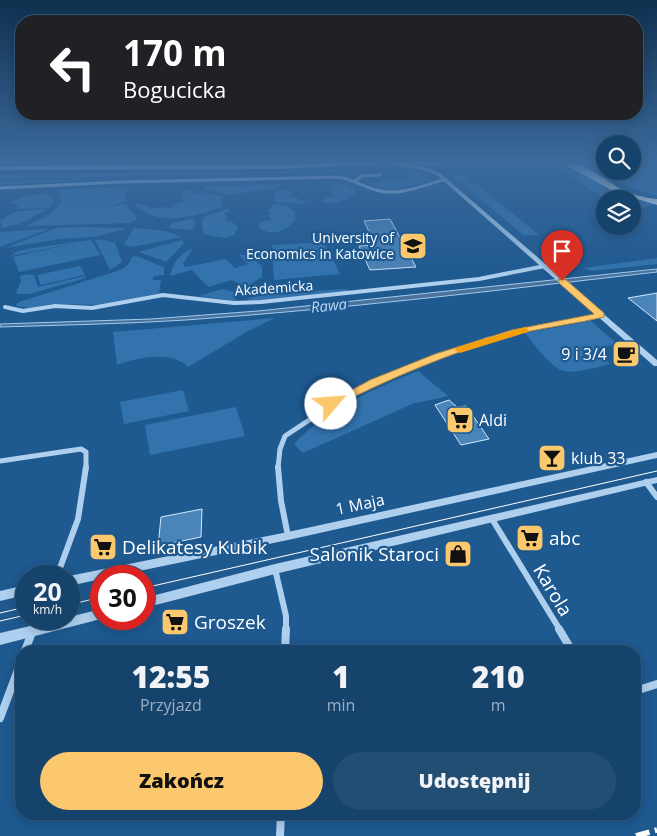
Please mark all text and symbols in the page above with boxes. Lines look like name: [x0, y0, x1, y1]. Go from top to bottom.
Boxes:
text: 170 m: [123, 29, 227, 76]
icon: left: [40, 35, 105, 100]
text: Bogucicka: [123, 74, 226, 104]
map controls: [596, 135, 641, 235]
button: search: [596, 135, 641, 180]
button: layers: [596, 190, 641, 235]
place label: University of Economics in Katowice: [246, 228, 395, 263]
pin: [541, 230, 583, 281]
school or university icon: University of Economics in Katowice: [398, 231, 428, 261]
icon: arrive: [548, 237, 576, 265]
street label: Akademicka: [234, 275, 314, 300]
water label: Rawa: [310, 293, 348, 317]
cafe icon: 9 i 3/4: [611, 339, 641, 369]
place label: 9 i 3/4: [561, 343, 607, 365]
position arrow: [304, 377, 356, 429]
supermarket icon: Aldi: [445, 405, 475, 435]
place label: Aldi: [479, 409, 507, 431]
bar icon: klub 33: [537, 443, 567, 473]
place label: klub 33: [571, 447, 626, 469]
street label: 1 Maja: [333, 488, 387, 520]
supermarket icon: abc: [515, 523, 545, 553]
place label: abc: [549, 525, 580, 551]
supermarket icon: Delikatesy Kubik: [88, 532, 118, 562]
place label: Delikatesy Kubik: [122, 534, 267, 560]
shop icon: Salonik Staroci: [443, 539, 473, 569]
place label: Salonik Staroci: [310, 541, 439, 567]
street label: Karola: [527, 559, 579, 621]
speed limit sign: 30: [90, 565, 155, 630]
text: 20: [33, 574, 62, 608]
text: km/h: [33, 601, 62, 618]
supermarket icon: Groszek: [160, 607, 190, 637]
place label: Groszek: [194, 609, 266, 635]
text: 12:55: [131, 656, 210, 697]
text: 1: [332, 656, 350, 697]
text: 210: [472, 656, 525, 697]
text: Przyjazd: [140, 694, 202, 716]
text: min: [327, 694, 355, 716]
text: m: [491, 694, 506, 716]
button: Zakończ: [40, 752, 323, 810]
button: Udostępnij: [333, 752, 616, 810]

